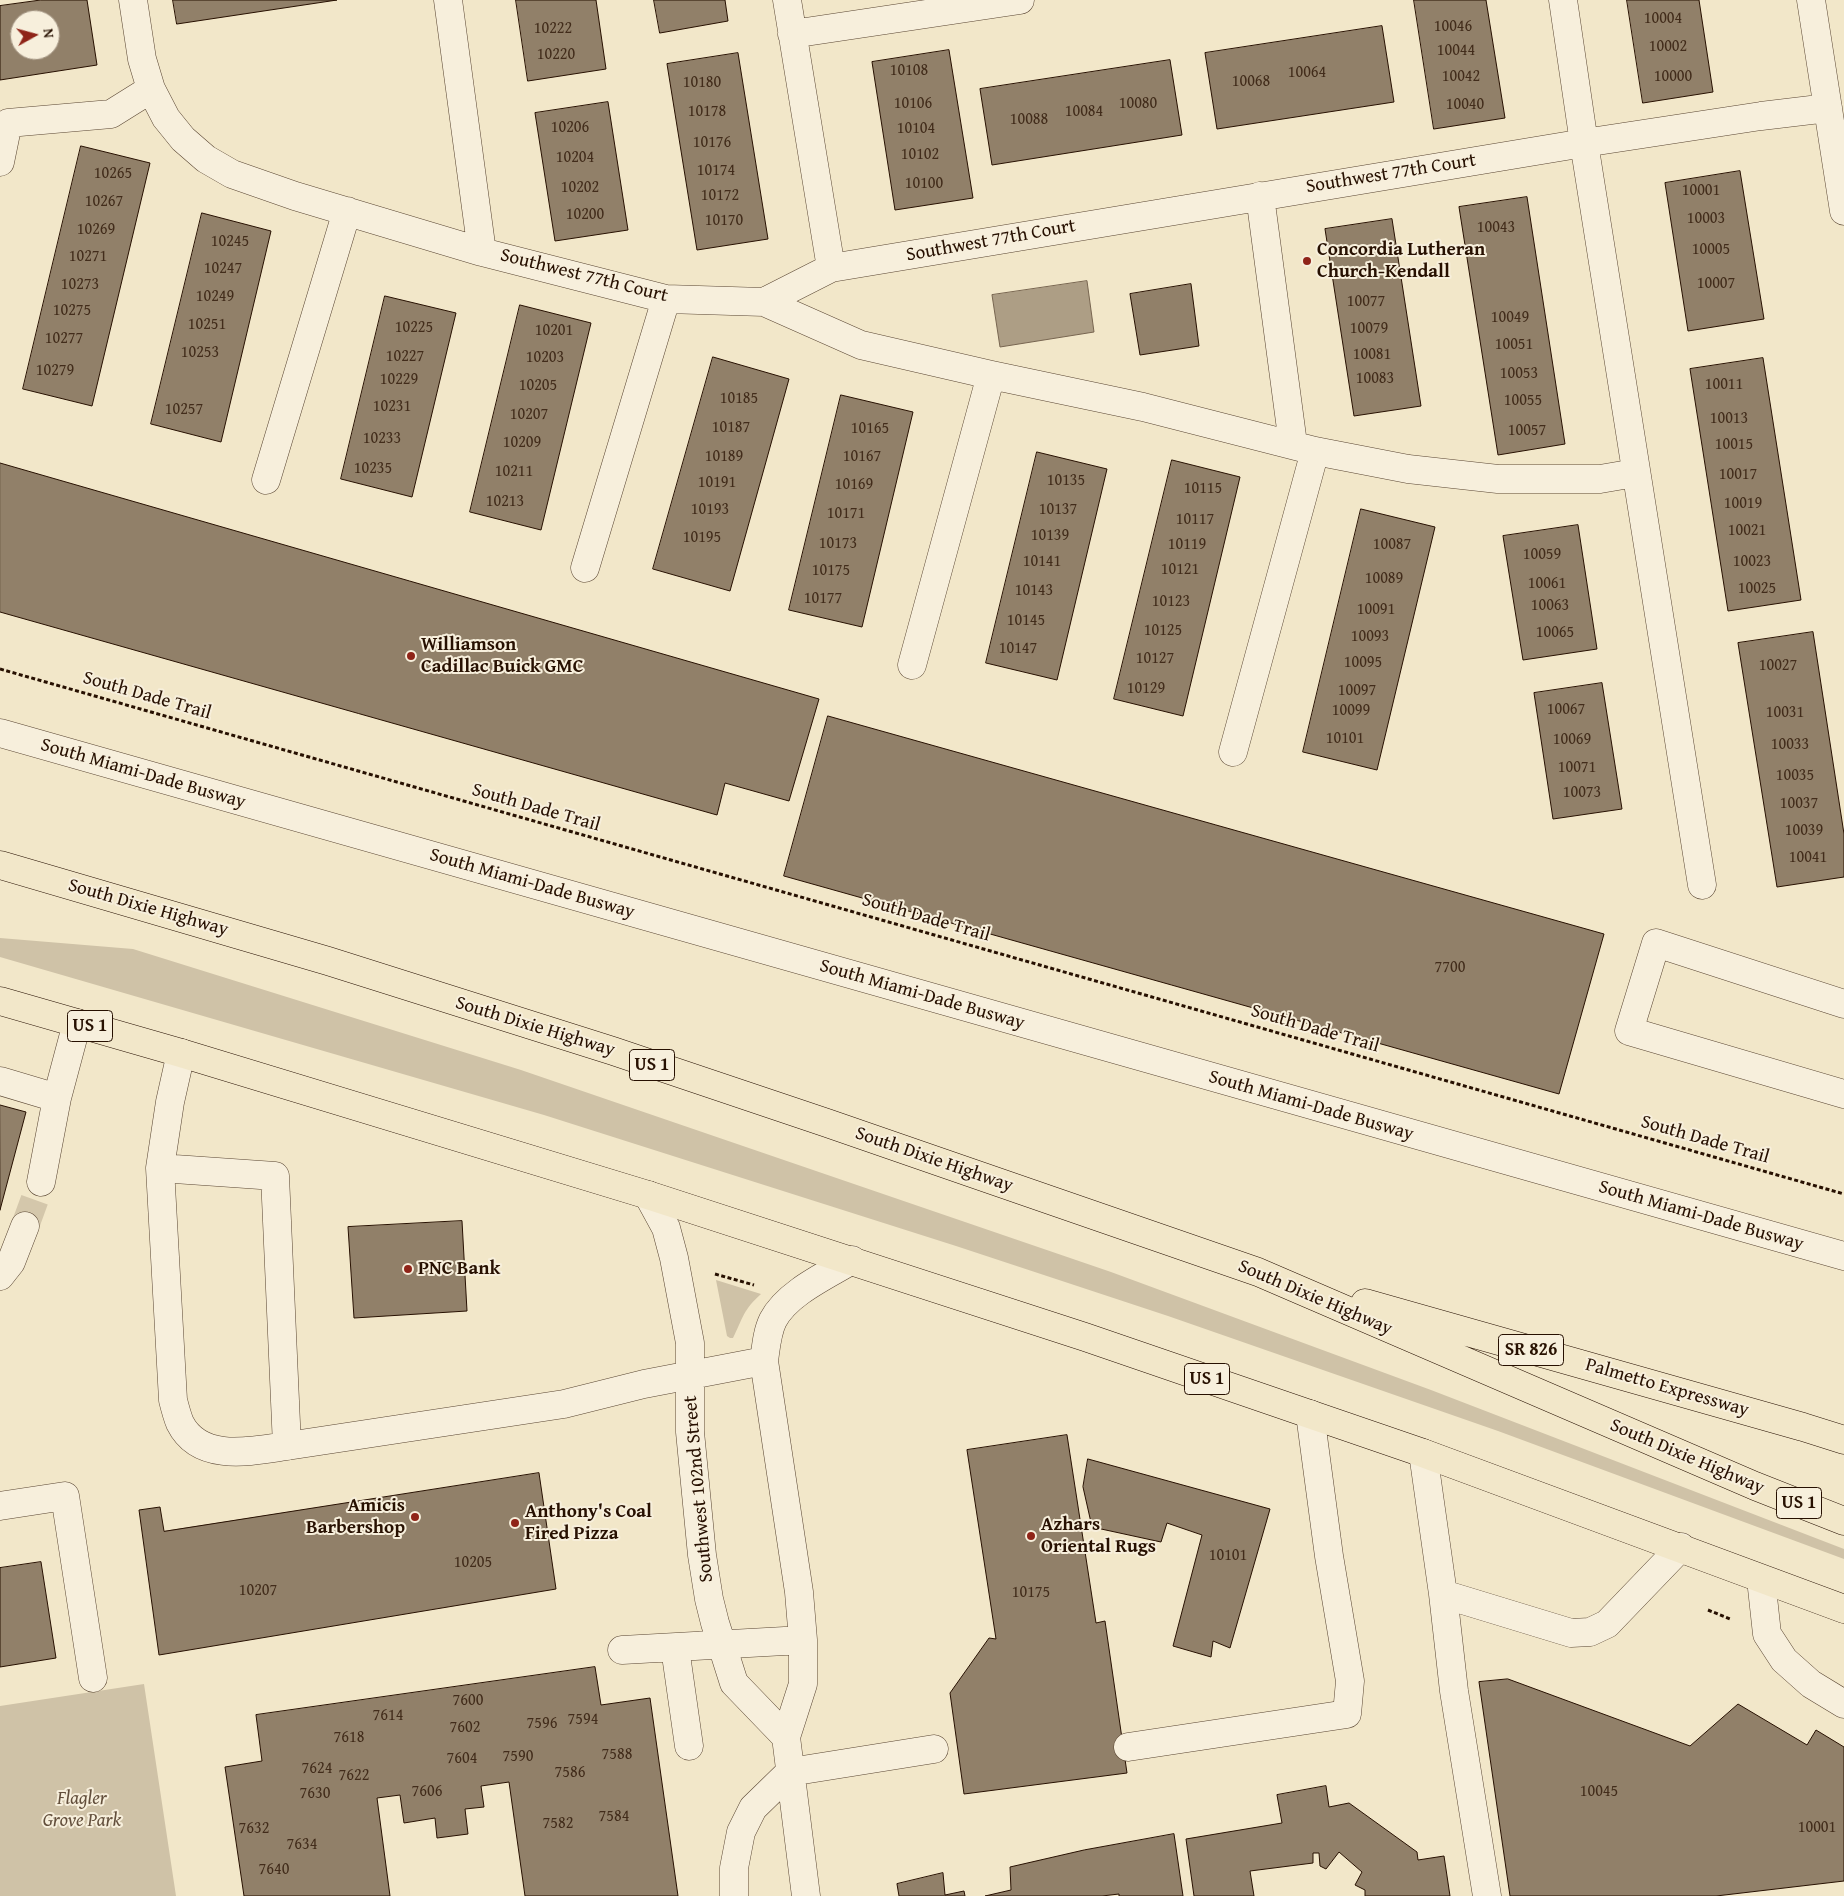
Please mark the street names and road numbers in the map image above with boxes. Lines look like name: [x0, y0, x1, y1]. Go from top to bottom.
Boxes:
street label: Southwest 77th Court: [1304, 149, 1478, 199]
street label: Southwest 77th Court: [904, 215, 1078, 267]
street label: Southwest 77th Court: [498, 244, 670, 308]
street label: South Dade Trail: [80, 667, 214, 725]
street label: South Miami-Dade Busway: [38, 734, 248, 814]
street label: South Dade Trail: [469, 779, 603, 837]
street label: South Miami-Dade Busway: [427, 844, 637, 924]
street label: South Dixie Highway: [65, 874, 231, 942]
street label: South Dade Trail: [859, 889, 993, 947]
street label: South Miami-Dade Busway: [817, 955, 1027, 1035]
street label: South Dixie Highway: [453, 992, 617, 1062]
street label: South Dade Trail: [1248, 1000, 1382, 1058]
road number: US 1: [68, 1010, 112, 1042]
road number: US 1: [630, 1050, 674, 1080]
street label: South Miami-Dade Busway: [1206, 1066, 1416, 1146]
street label: South Dade Trail: [1638, 1111, 1772, 1169]
street label: South Dixie Highway: [852, 1122, 1016, 1198]
street label: South Miami-Dade Busway: [1596, 1176, 1806, 1256]
street label: South Dixie Highway: [1234, 1255, 1396, 1341]
road number: SR 826: [1498, 1334, 1564, 1366]
street label: Palmetto Expressway: [1583, 1354, 1751, 1422]
road number: US 1: [1184, 1364, 1230, 1395]
street label: Southwest 102nd Street: [679, 1395, 719, 1583]
street label: South Dixie Highway: [1606, 1414, 1768, 1500]
road number: US 1: [1776, 1488, 1822, 1519]

